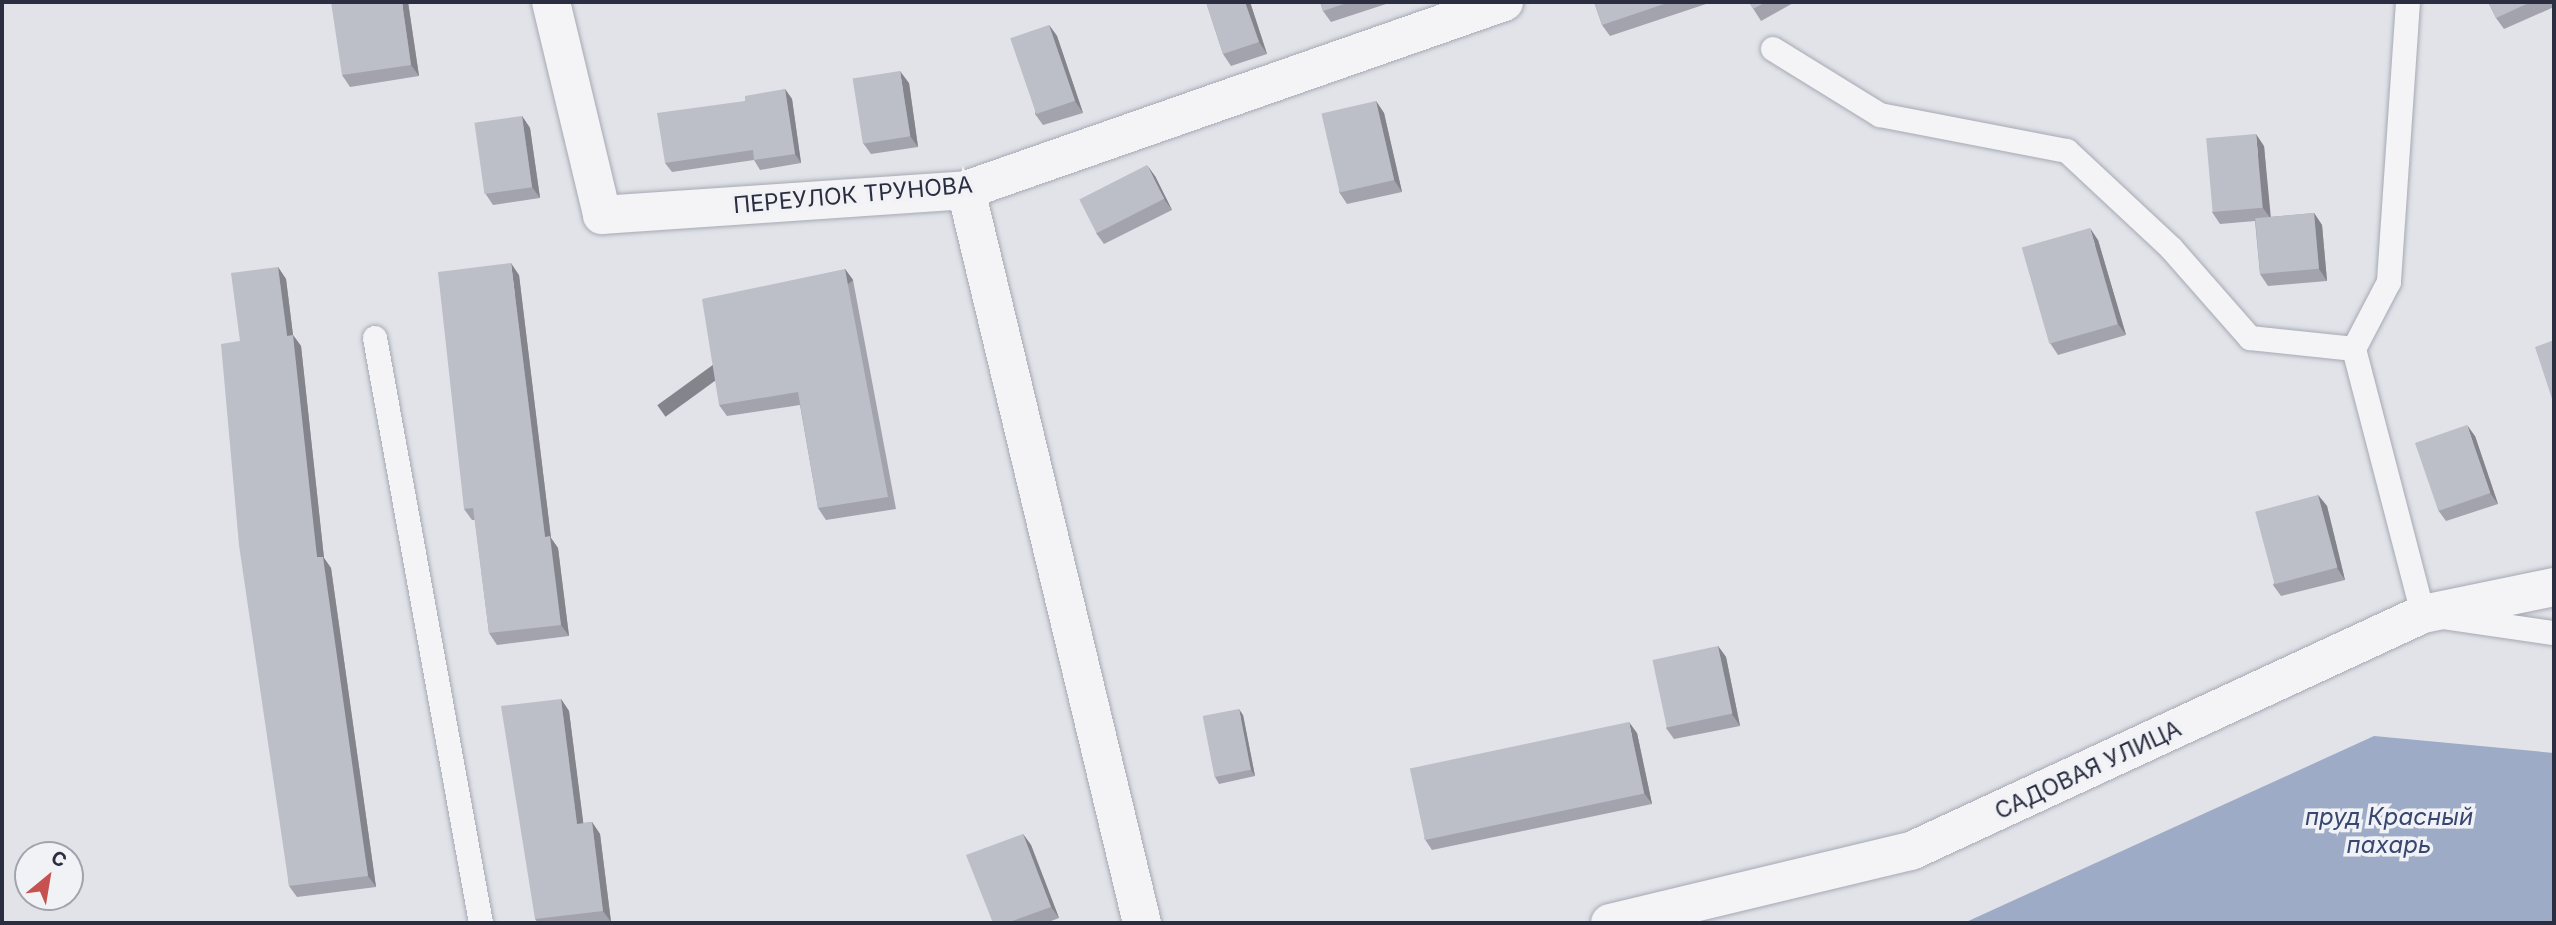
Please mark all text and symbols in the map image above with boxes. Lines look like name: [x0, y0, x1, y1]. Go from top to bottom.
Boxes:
street label: ПЕРЕУЛОК ТРУНОВА: [732, 171, 974, 219]
street label: САДОВАЯ УЛИЦА: [1991, 715, 2185, 825]
water label: пруд Красный пахарь: [2305, 803, 2473, 859]
north arrow: [14, 841, 84, 911]
text: С: [47, 846, 71, 873]

